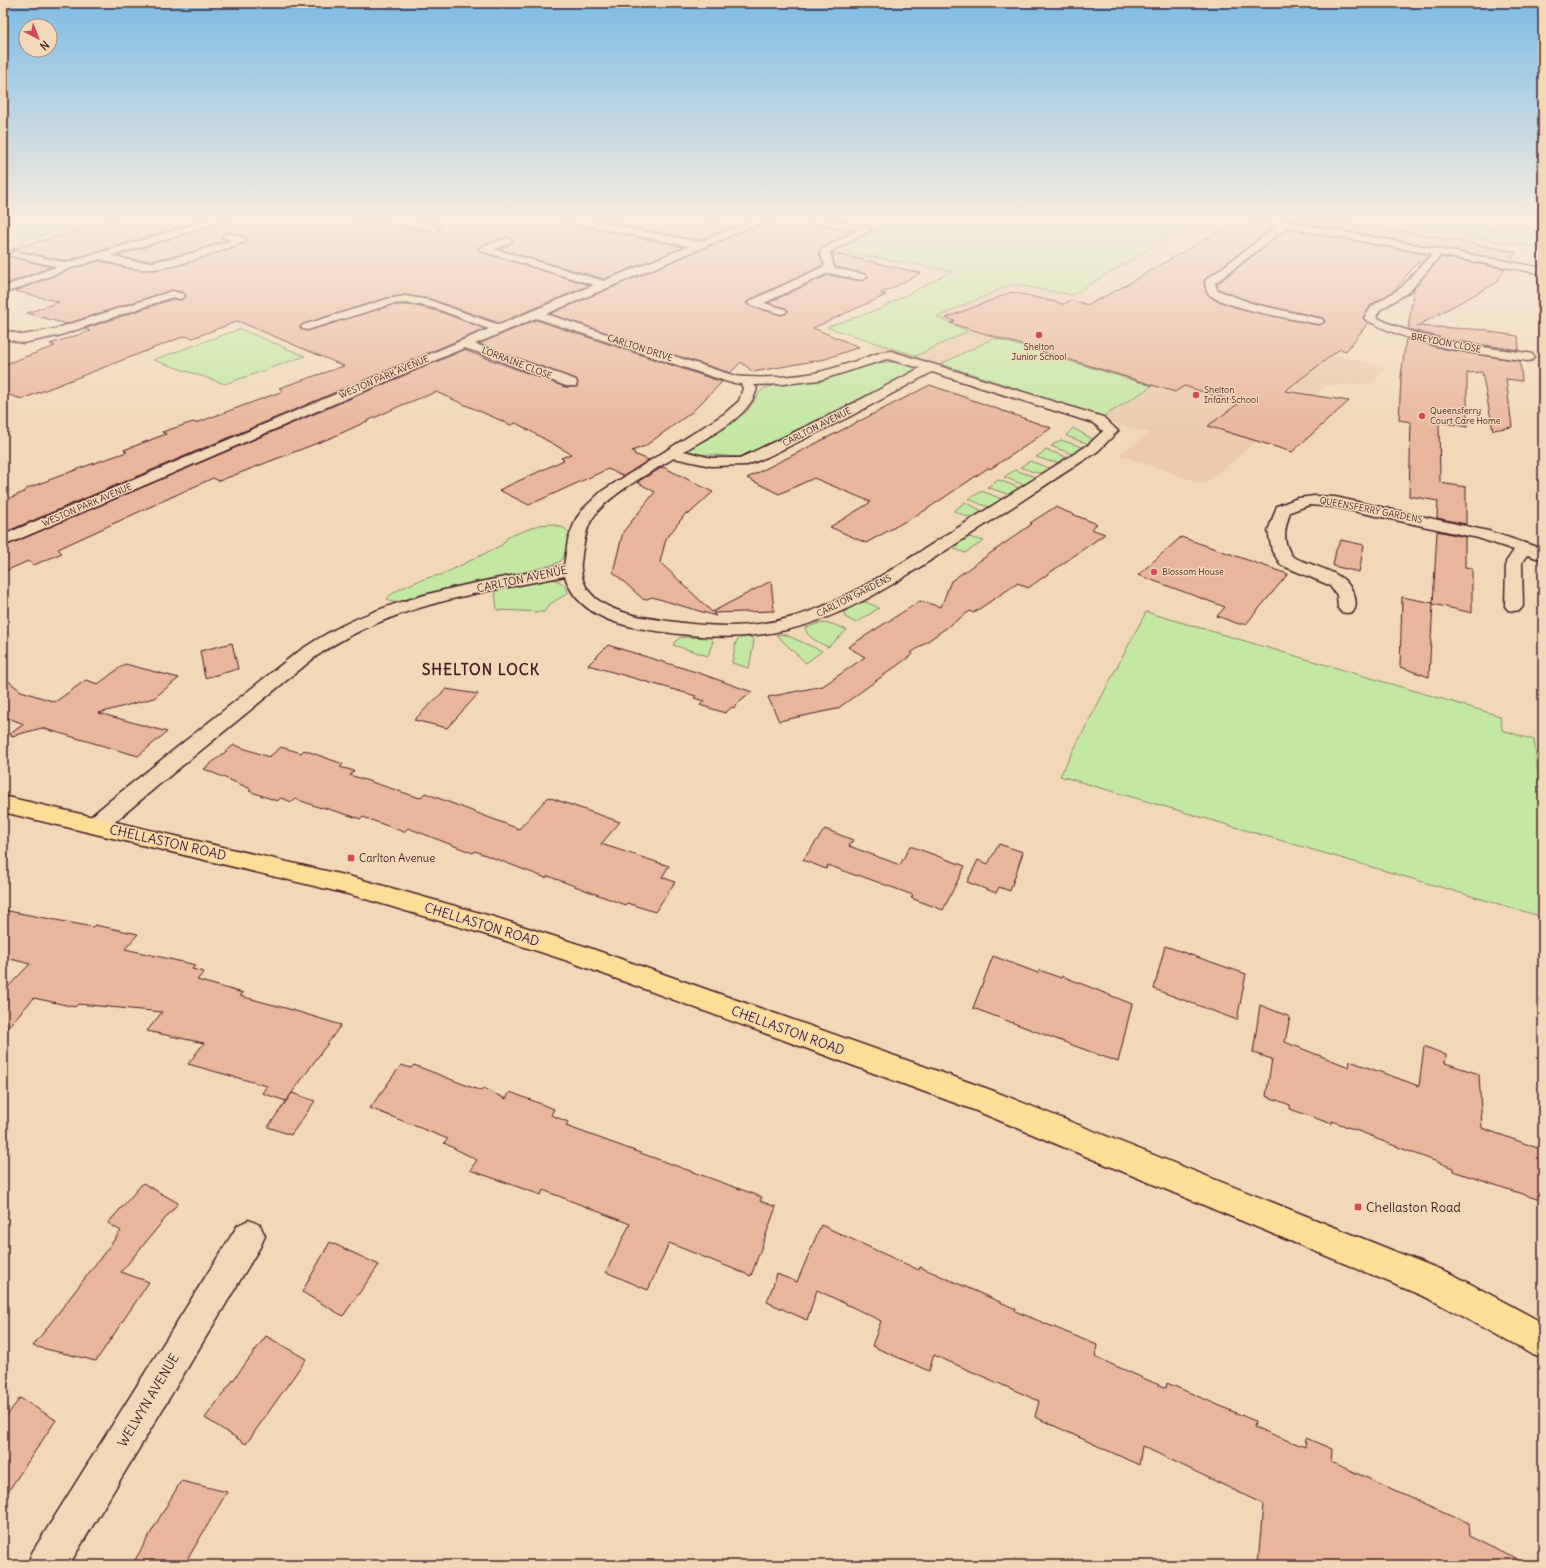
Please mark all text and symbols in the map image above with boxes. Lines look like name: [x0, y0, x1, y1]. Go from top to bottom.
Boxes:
north arrow: [18, 18, 58, 58]
text: N: [37, 38, 52, 53]
marker: Shelton Junior School: [1034, 330, 1044, 340]
street label: BREYDON CLOSE: [1410, 330, 1482, 355]
street label: CARLTON DRIVE: [606, 332, 674, 363]
place label: Shelton Junior School: [1012, 341, 1066, 362]
street label: LORRAINE CLOSE: [481, 344, 554, 381]
street label: WESTON PARK AVENUE: [337, 353, 430, 400]
place label: Shelton Infant School: [1204, 384, 1258, 405]
marker: Shelton Infant School: [1191, 390, 1201, 400]
street label: CARLTON AVENUE: [781, 405, 853, 449]
place label: Queensferry Court Care Home: [1430, 405, 1501, 426]
marker: Queensferry Court Care Home: [1417, 411, 1427, 421]
street label: WESTON PARK AVENUE: [40, 481, 133, 528]
street label: QUEENSFERRY GARDENS: [1319, 494, 1423, 525]
street label: CARLTON AVENUE: [476, 563, 568, 595]
place label: Blossom House: [1162, 566, 1224, 577]
marker: Blossom House: [1149, 567, 1159, 577]
street label: CARLTON GARDENS: [815, 572, 893, 619]
district label: SHELTON LOCK: [422, 660, 540, 679]
street label: CHELLASTON ROAD: [108, 821, 228, 864]
place label: Carlton Avenue: [359, 851, 435, 865]
marker: Carlton Avenue: [346, 853, 356, 863]
street label: CHELLASTON ROAD: [422, 899, 541, 950]
street label: CHELLASTON ROAD: [729, 1002, 847, 1059]
place label: Chellaston Road: [1366, 1199, 1461, 1216]
marker: Chellaston Road: [1353, 1202, 1363, 1212]
street label: WELWYN AVENUE: [114, 1350, 183, 1450]

